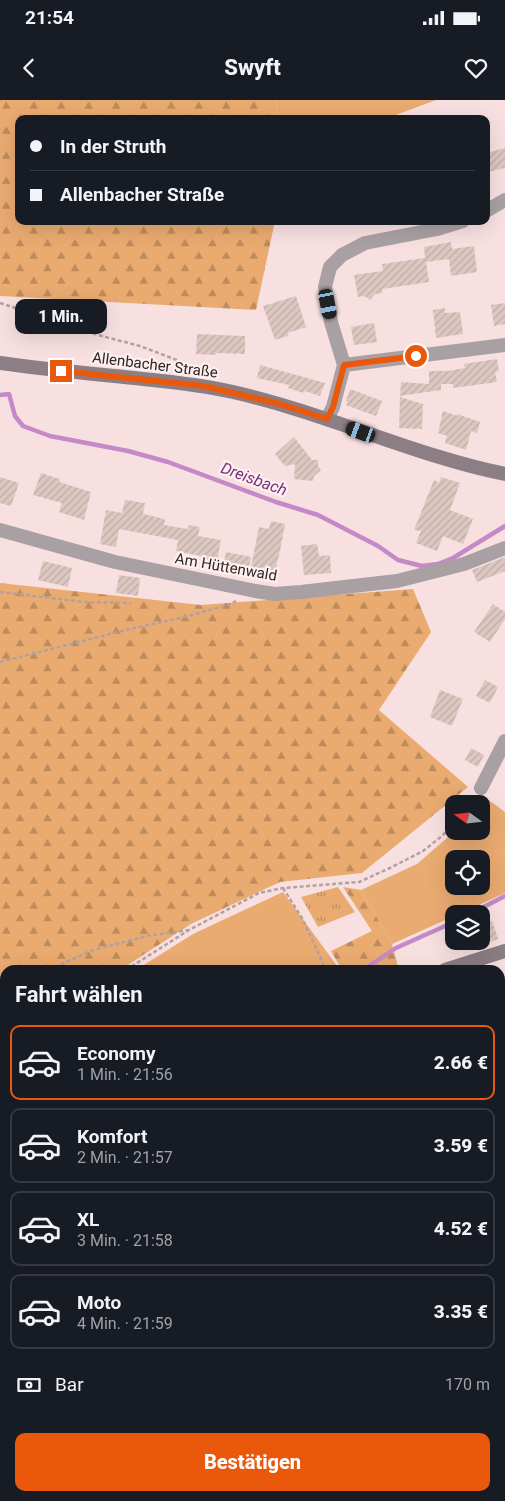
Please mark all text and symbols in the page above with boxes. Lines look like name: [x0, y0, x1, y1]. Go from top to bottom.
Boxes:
text: 21:54: [25, 6, 74, 29]
icon: back: [15, 54, 43, 82]
icon: heart: [462, 54, 490, 82]
text: Swyft: [224, 55, 281, 80]
text: In der Struth: [60, 135, 166, 158]
text: Allenbacher Straße: [60, 183, 224, 206]
car: [317, 288, 338, 320]
callout: 1 Min.: [15, 298, 107, 334]
text: 1 Min.: [38, 307, 84, 326]
route start: [405, 345, 427, 367]
street label: Allenbacher Straße: [91, 348, 219, 382]
route end: [50, 360, 72, 382]
car: [344, 420, 377, 444]
water label: Dreisbach: [218, 458, 290, 500]
street label: Am Hüttenwald: [174, 549, 278, 585]
north arrow: [445, 795, 490, 840]
map controls: [445, 795, 490, 950]
button: locate: [445, 850, 490, 895]
button: layers: [445, 905, 490, 950]
text: Fahrt wählen: [15, 982, 143, 1007]
icon: car: [17, 1040, 62, 1085]
text: Economy: [77, 1042, 156, 1065]
text: 2.66 €: [434, 1051, 488, 1074]
text: 1 Min. · 21:56: [77, 1065, 173, 1084]
icon: car: [17, 1123, 62, 1168]
text: Komfort: [77, 1125, 147, 1148]
text: 3.59 €: [434, 1134, 488, 1157]
text: 2 Min. · 21:57: [77, 1148, 173, 1167]
icon: car: [17, 1206, 62, 1251]
text: XL: [77, 1208, 99, 1231]
text: 4.52 €: [434, 1217, 488, 1240]
text: 3 Min. · 21:58: [77, 1231, 173, 1250]
icon: car: [17, 1289, 62, 1334]
text: Moto: [77, 1291, 121, 1314]
text: 3.35 €: [434, 1300, 488, 1323]
text: 4 Min. · 21:59: [77, 1314, 173, 1333]
icon: cash: [15, 1371, 43, 1399]
text: Bar: [55, 1373, 84, 1396]
text: 170 m: [445, 1375, 490, 1394]
button: Bestätigen: [15, 1433, 490, 1491]

